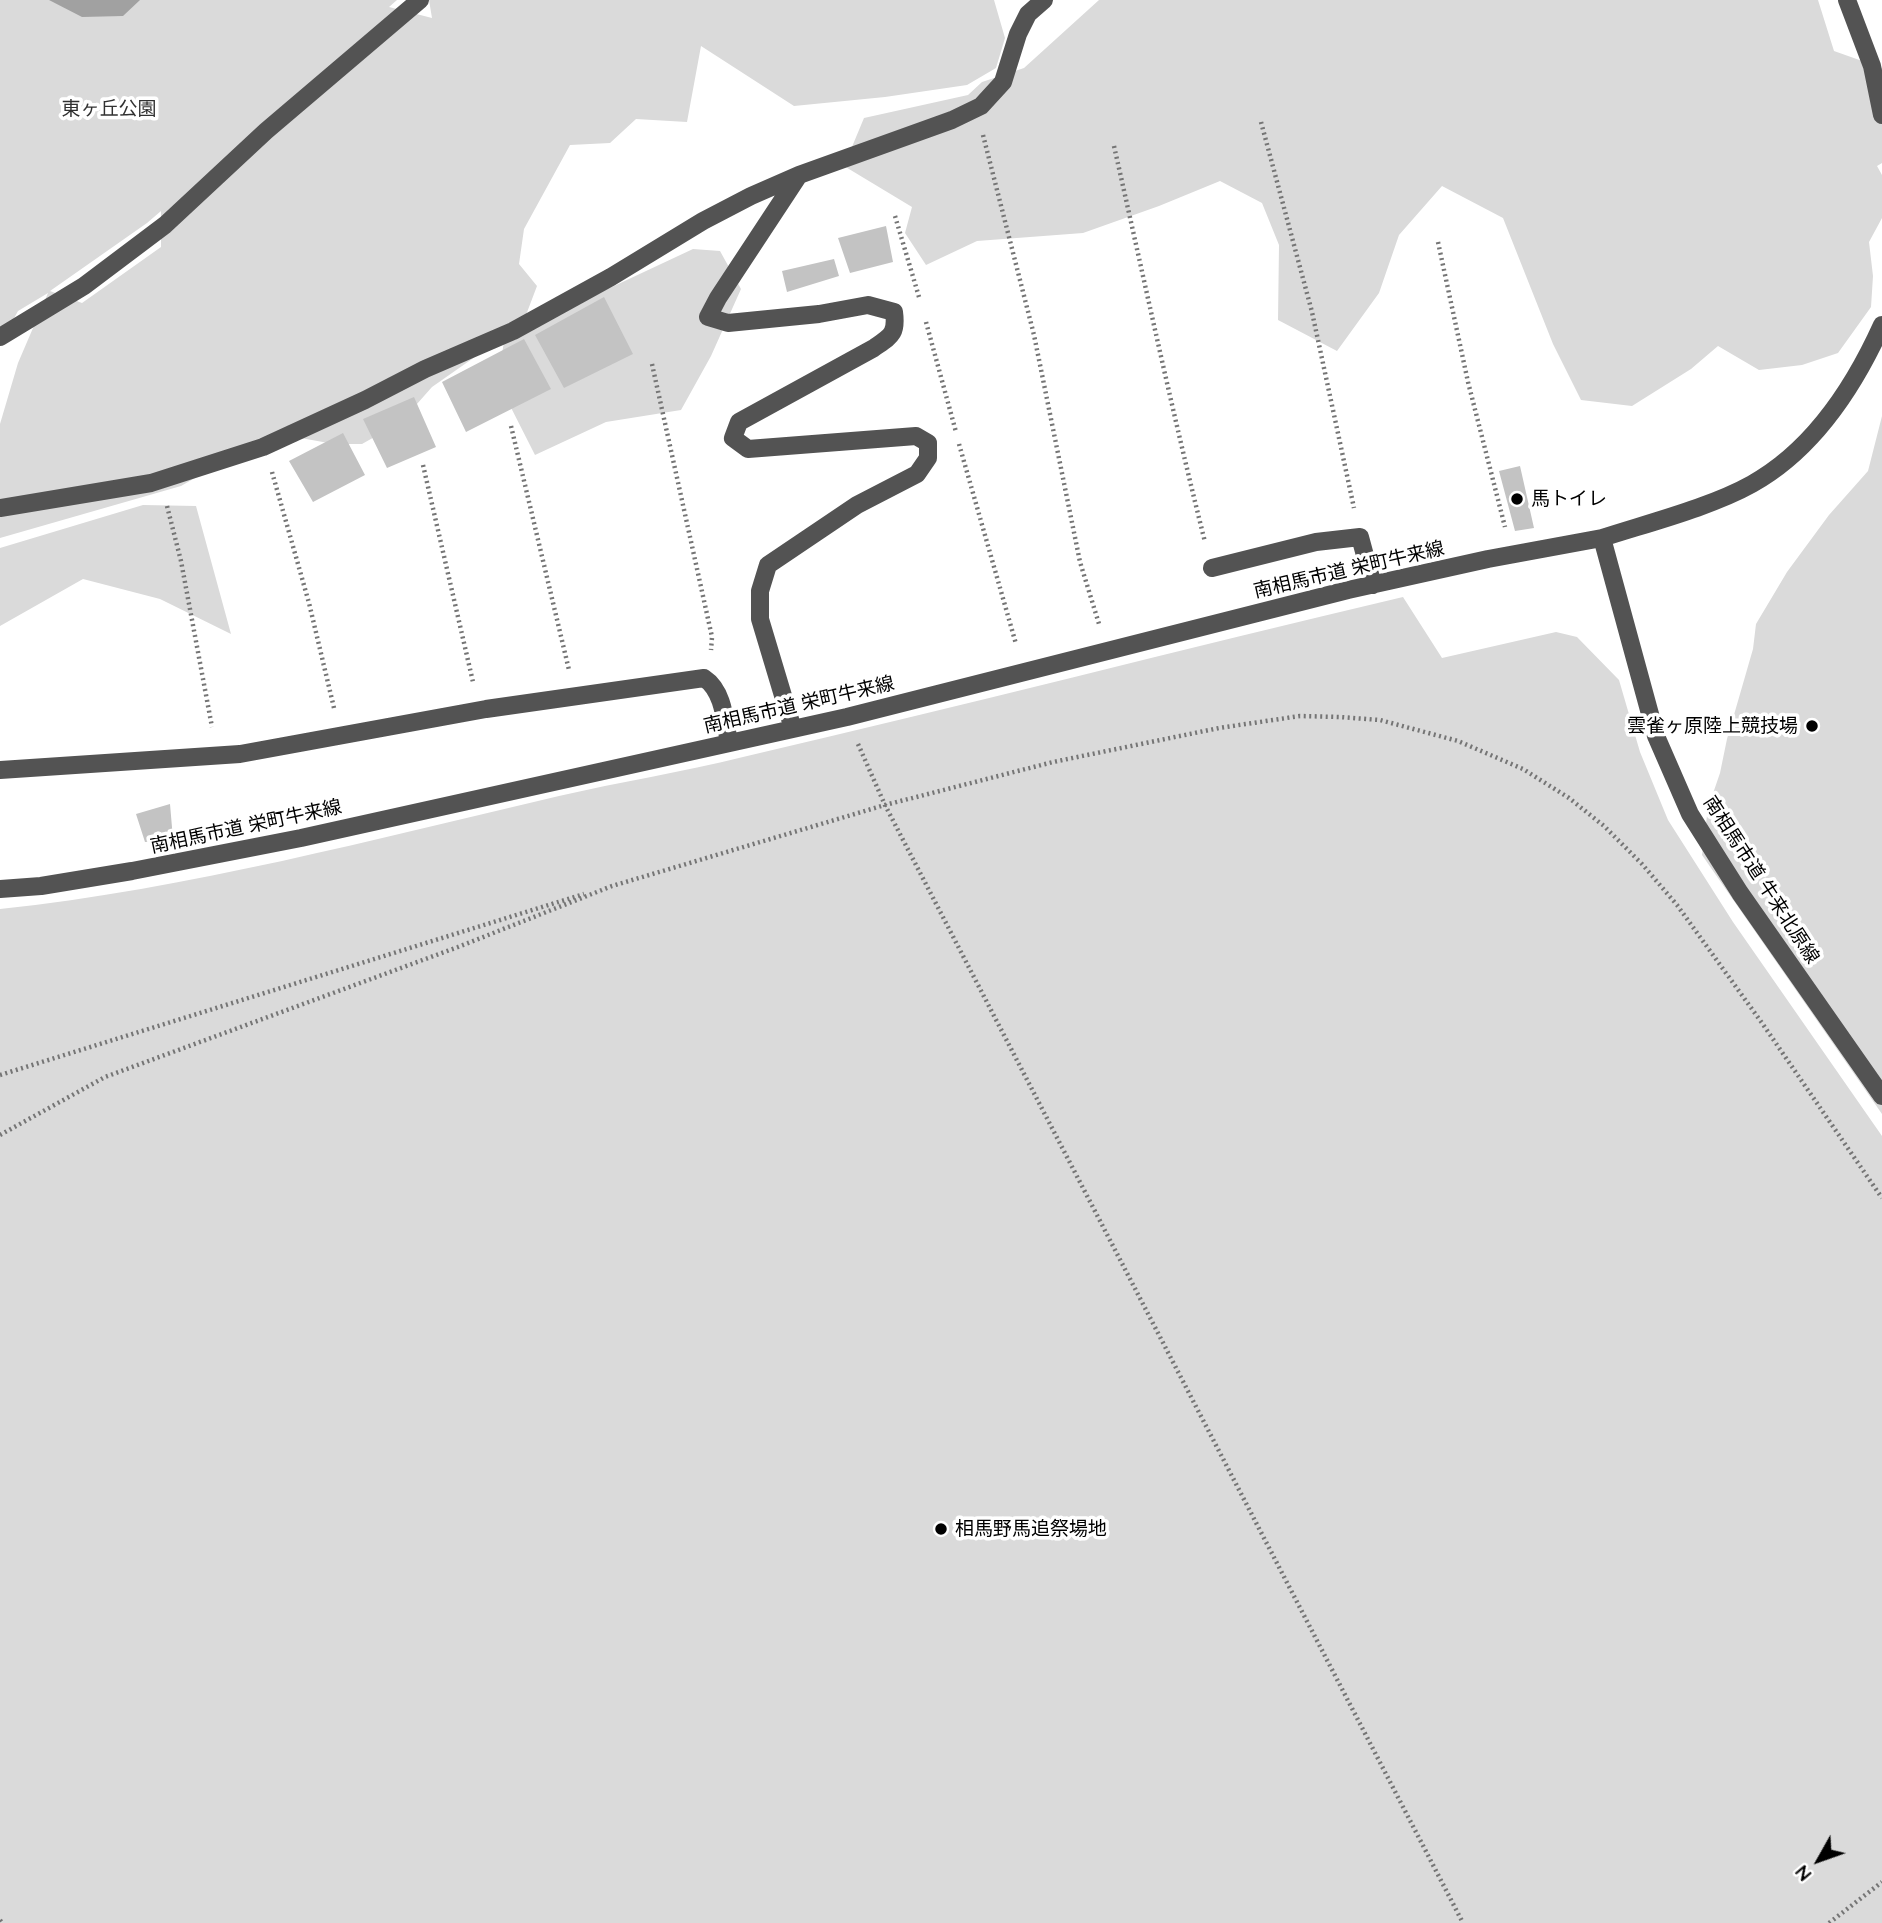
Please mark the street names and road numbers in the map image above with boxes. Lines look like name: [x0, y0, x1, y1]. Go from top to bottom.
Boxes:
street label: 南相馬市道 栄町牛来線: [1251, 537, 1447, 603]
street label: 南相馬市道 栄町牛来線: [701, 672, 897, 738]
street label: 南相馬市道 牛来北原線: [1698, 792, 1824, 968]
street label: 南相馬市道 栄町牛来線: [148, 796, 344, 858]

